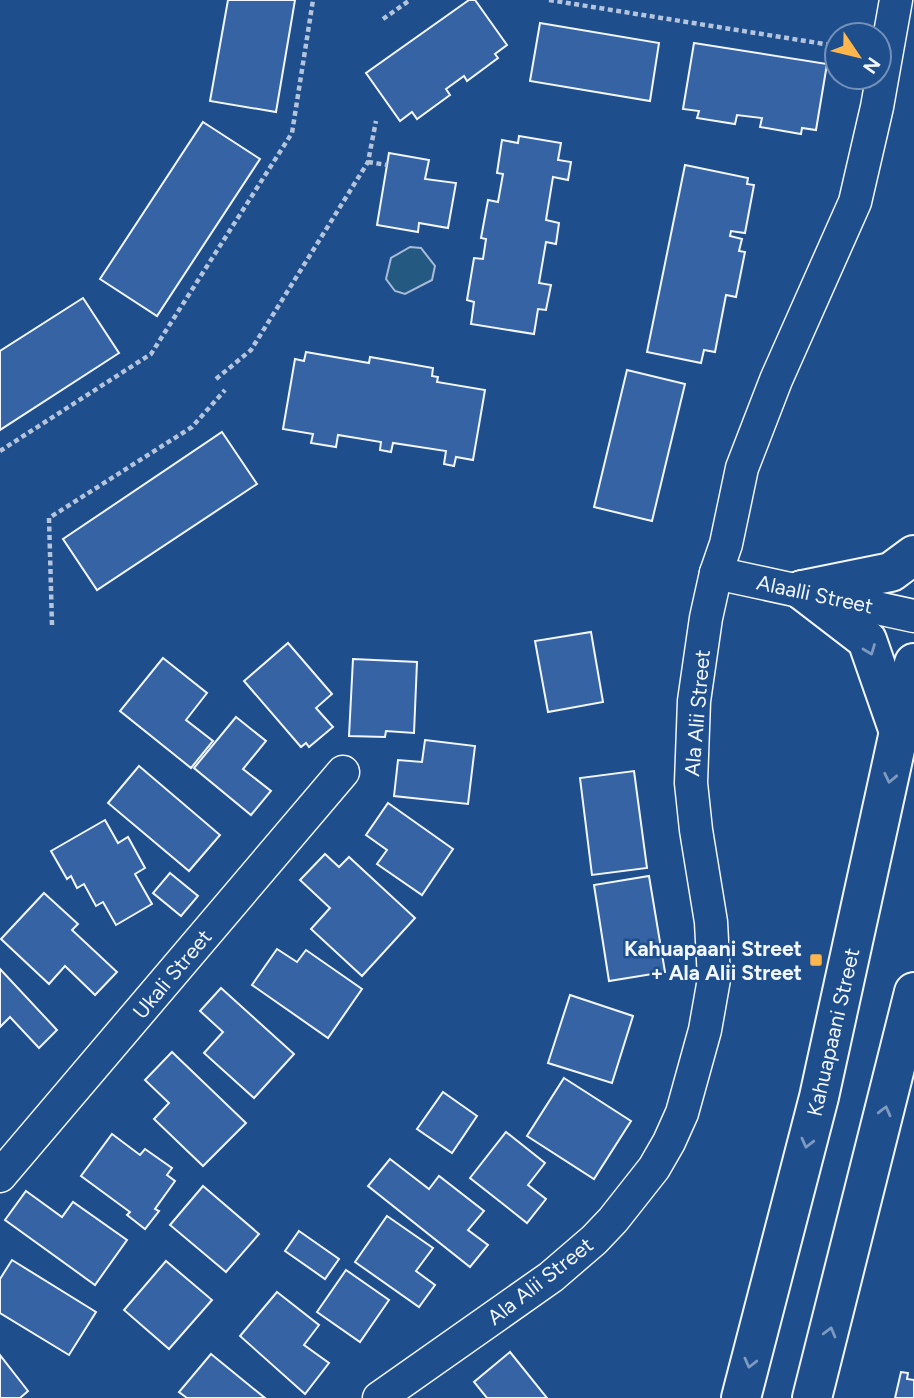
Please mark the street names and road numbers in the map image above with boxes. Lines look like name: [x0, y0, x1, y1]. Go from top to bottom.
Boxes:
street label: Alaalli Street: [755, 569, 876, 619]
street label: Ala Alii Street: [679, 648, 715, 778]
street label: Ukali Street: [127, 924, 217, 1024]
street label: Kahuapaani Street: [801, 945, 865, 1119]
street label: Ala Alii Street: [482, 1232, 598, 1330]

